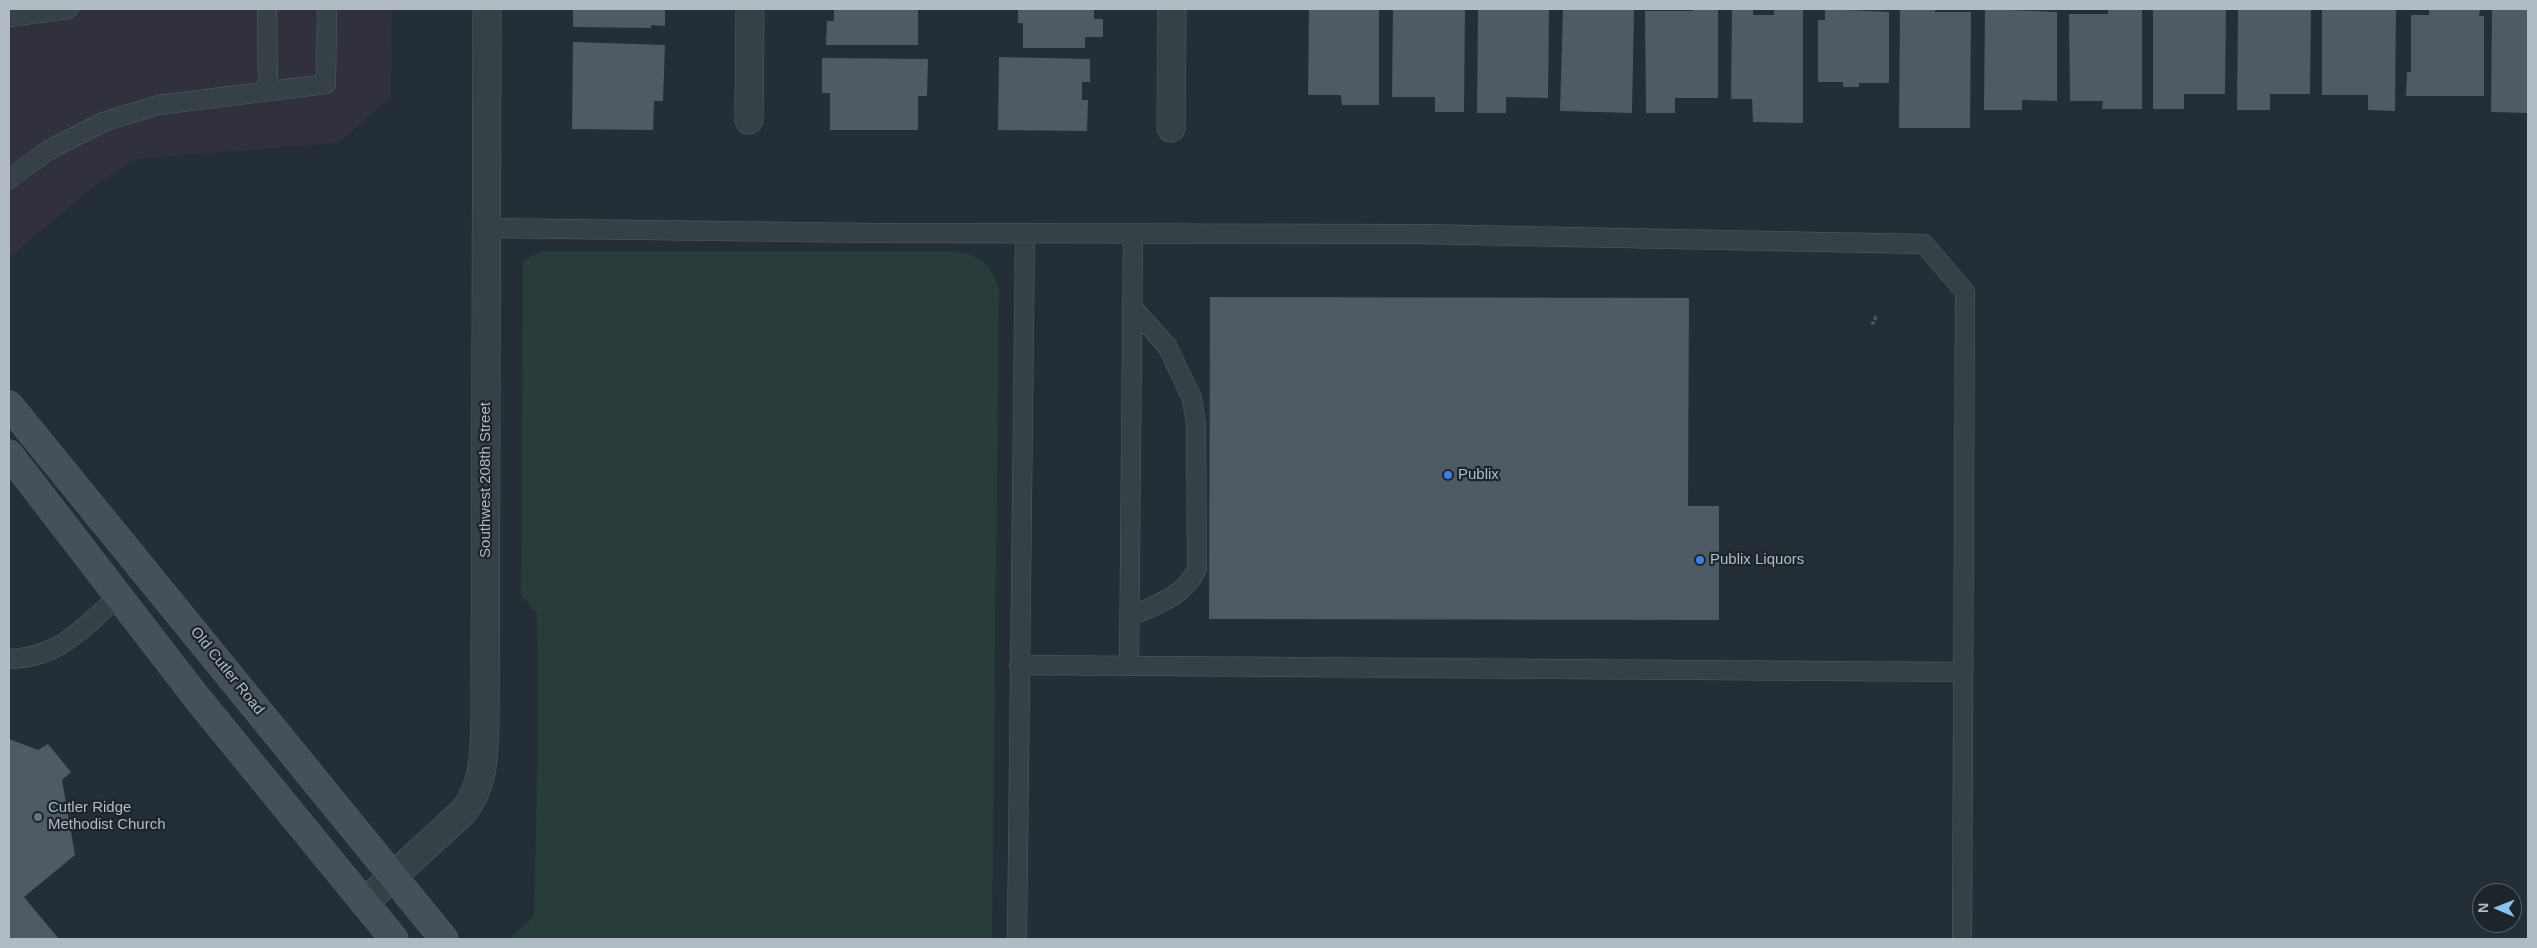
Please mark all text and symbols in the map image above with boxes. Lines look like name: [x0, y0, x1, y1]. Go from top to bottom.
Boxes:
street label: Southwest 208th Street: [477, 402, 495, 558]
place label: Publix: [1458, 466, 1499, 484]
marker: Publix: [1442, 469, 1454, 481]
place label: Publix Liquors: [1710, 551, 1804, 569]
marker: Publix Liquors: [1694, 554, 1706, 566]
street label: Old Cutler Road: [186, 624, 268, 718]
place label: Cutler Ridge Methodist Church: [48, 799, 166, 834]
marker: Cutler Ridge Methodist Church: [32, 811, 44, 823]
north arrow: [2472, 883, 2522, 933]
text: N: [2475, 903, 2491, 913]

